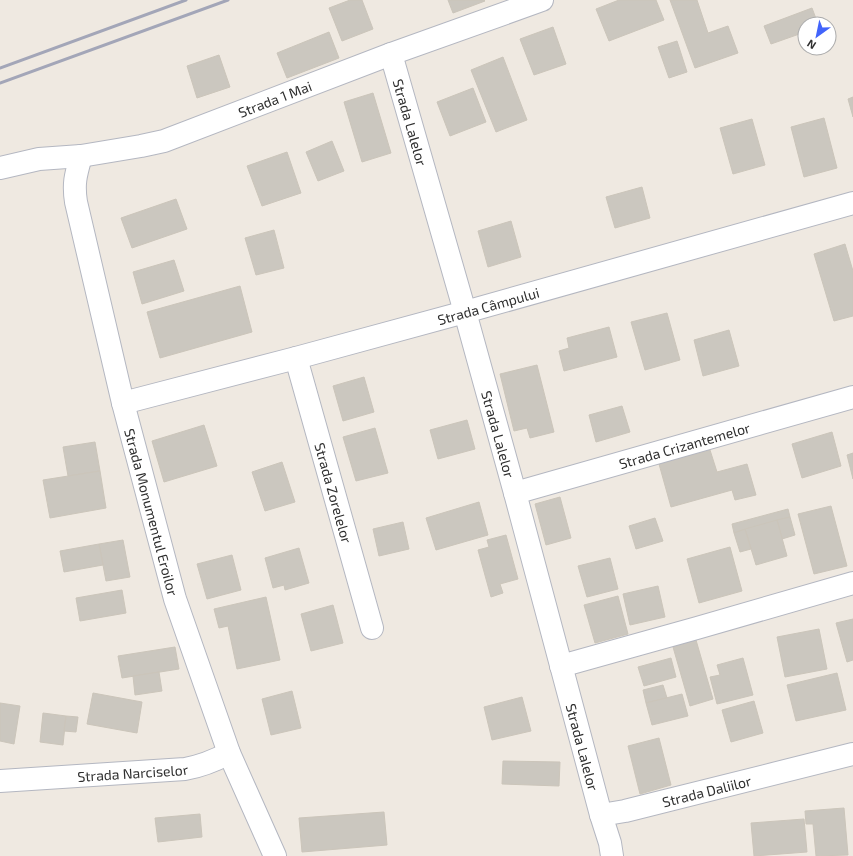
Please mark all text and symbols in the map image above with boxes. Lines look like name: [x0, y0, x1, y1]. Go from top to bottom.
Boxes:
north arrow: [797, 16, 837, 56]
text: N: [804, 37, 818, 52]
street label: Strada 1 Mai: [235, 77, 314, 120]
street label: Strada Lalelor: [390, 77, 431, 168]
street label: Strada Câmpului: [435, 283, 541, 328]
street label: Strada Lalelor: [479, 389, 519, 480]
street label: Strada Crizantemelor: [617, 418, 752, 472]
street label: Strada Monumentul Eroilor: [122, 427, 182, 598]
street label: Strada Zorelelor: [312, 441, 356, 545]
street label: Strada Lalelor: [563, 701, 603, 793]
street label: Strada Narciselor: [77, 760, 190, 784]
street label: Strada Daliilor: [660, 771, 753, 810]

